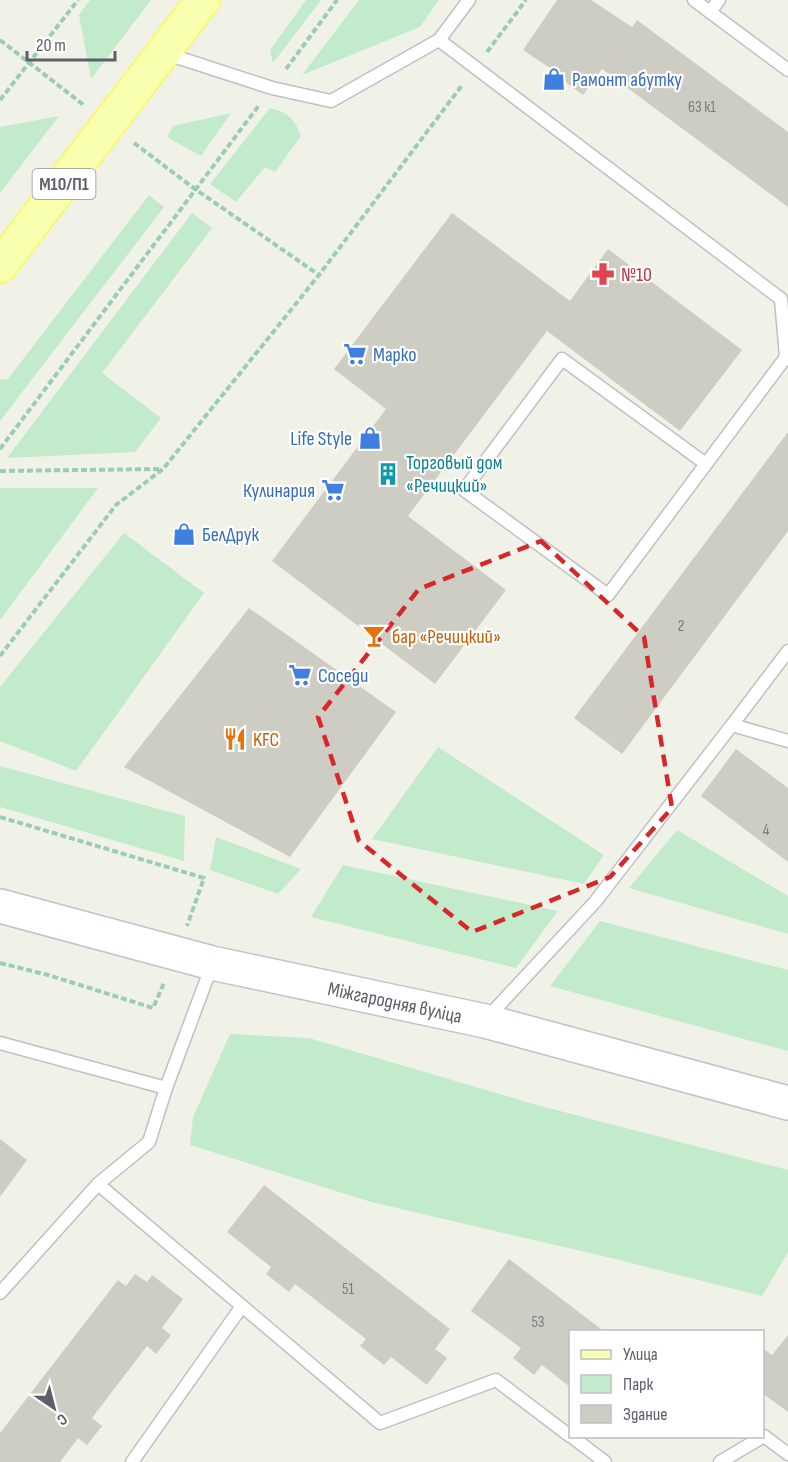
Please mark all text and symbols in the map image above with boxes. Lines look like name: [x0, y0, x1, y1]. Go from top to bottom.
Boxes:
scale bar: [27, 24, 116, 62]
text: 20 m: [36, 35, 66, 56]
shop icon: Рамонт абутку: [541, 66, 567, 92]
place label: Рамонт абутку: [572, 68, 682, 92]
house number: 63 к1: [688, 98, 716, 117]
road number: М10/П1: [32, 169, 96, 199]
pharmacy icon: №10: [590, 261, 616, 287]
place label: №10: [621, 263, 652, 287]
supermarket icon: Марко: [342, 341, 368, 367]
place label: Марко: [373, 343, 417, 367]
shop icon: Life Style: [357, 425, 383, 451]
place label: Life Style: [290, 427, 352, 451]
place label: Торговый дом «Речицкий»: [406, 451, 503, 498]
building icon: Торговый дом «Речицкий»: [375, 461, 401, 487]
supermarket icon: Кулинария: [320, 477, 346, 503]
place label: Кулинария: [243, 479, 315, 503]
shop icon: БелДрук: [171, 521, 197, 547]
place label: БелДрук: [202, 523, 259, 547]
house number: 2: [678, 617, 684, 636]
bar icon: бар «Речицкий»: [361, 623, 387, 649]
place label: бар «Речицкий»: [392, 625, 501, 649]
supermarket icon: Соседи: [287, 662, 313, 688]
place label: Соседи: [318, 664, 368, 688]
restaurant icon: KFC: [222, 726, 248, 752]
place label: KFC: [253, 728, 279, 752]
house number: 4: [763, 821, 770, 840]
street label: Міжгародняя вуліца: [326, 977, 464, 1029]
house number: 51: [342, 1280, 354, 1299]
house number: 53: [531, 1313, 545, 1332]
legend: [569, 1330, 764, 1438]
text: Улица: [623, 1344, 658, 1365]
text: Парк: [623, 1374, 654, 1395]
north arrow: [24, 1378, 84, 1438]
text: Здание: [623, 1404, 668, 1425]
text: С: [53, 1409, 71, 1429]

